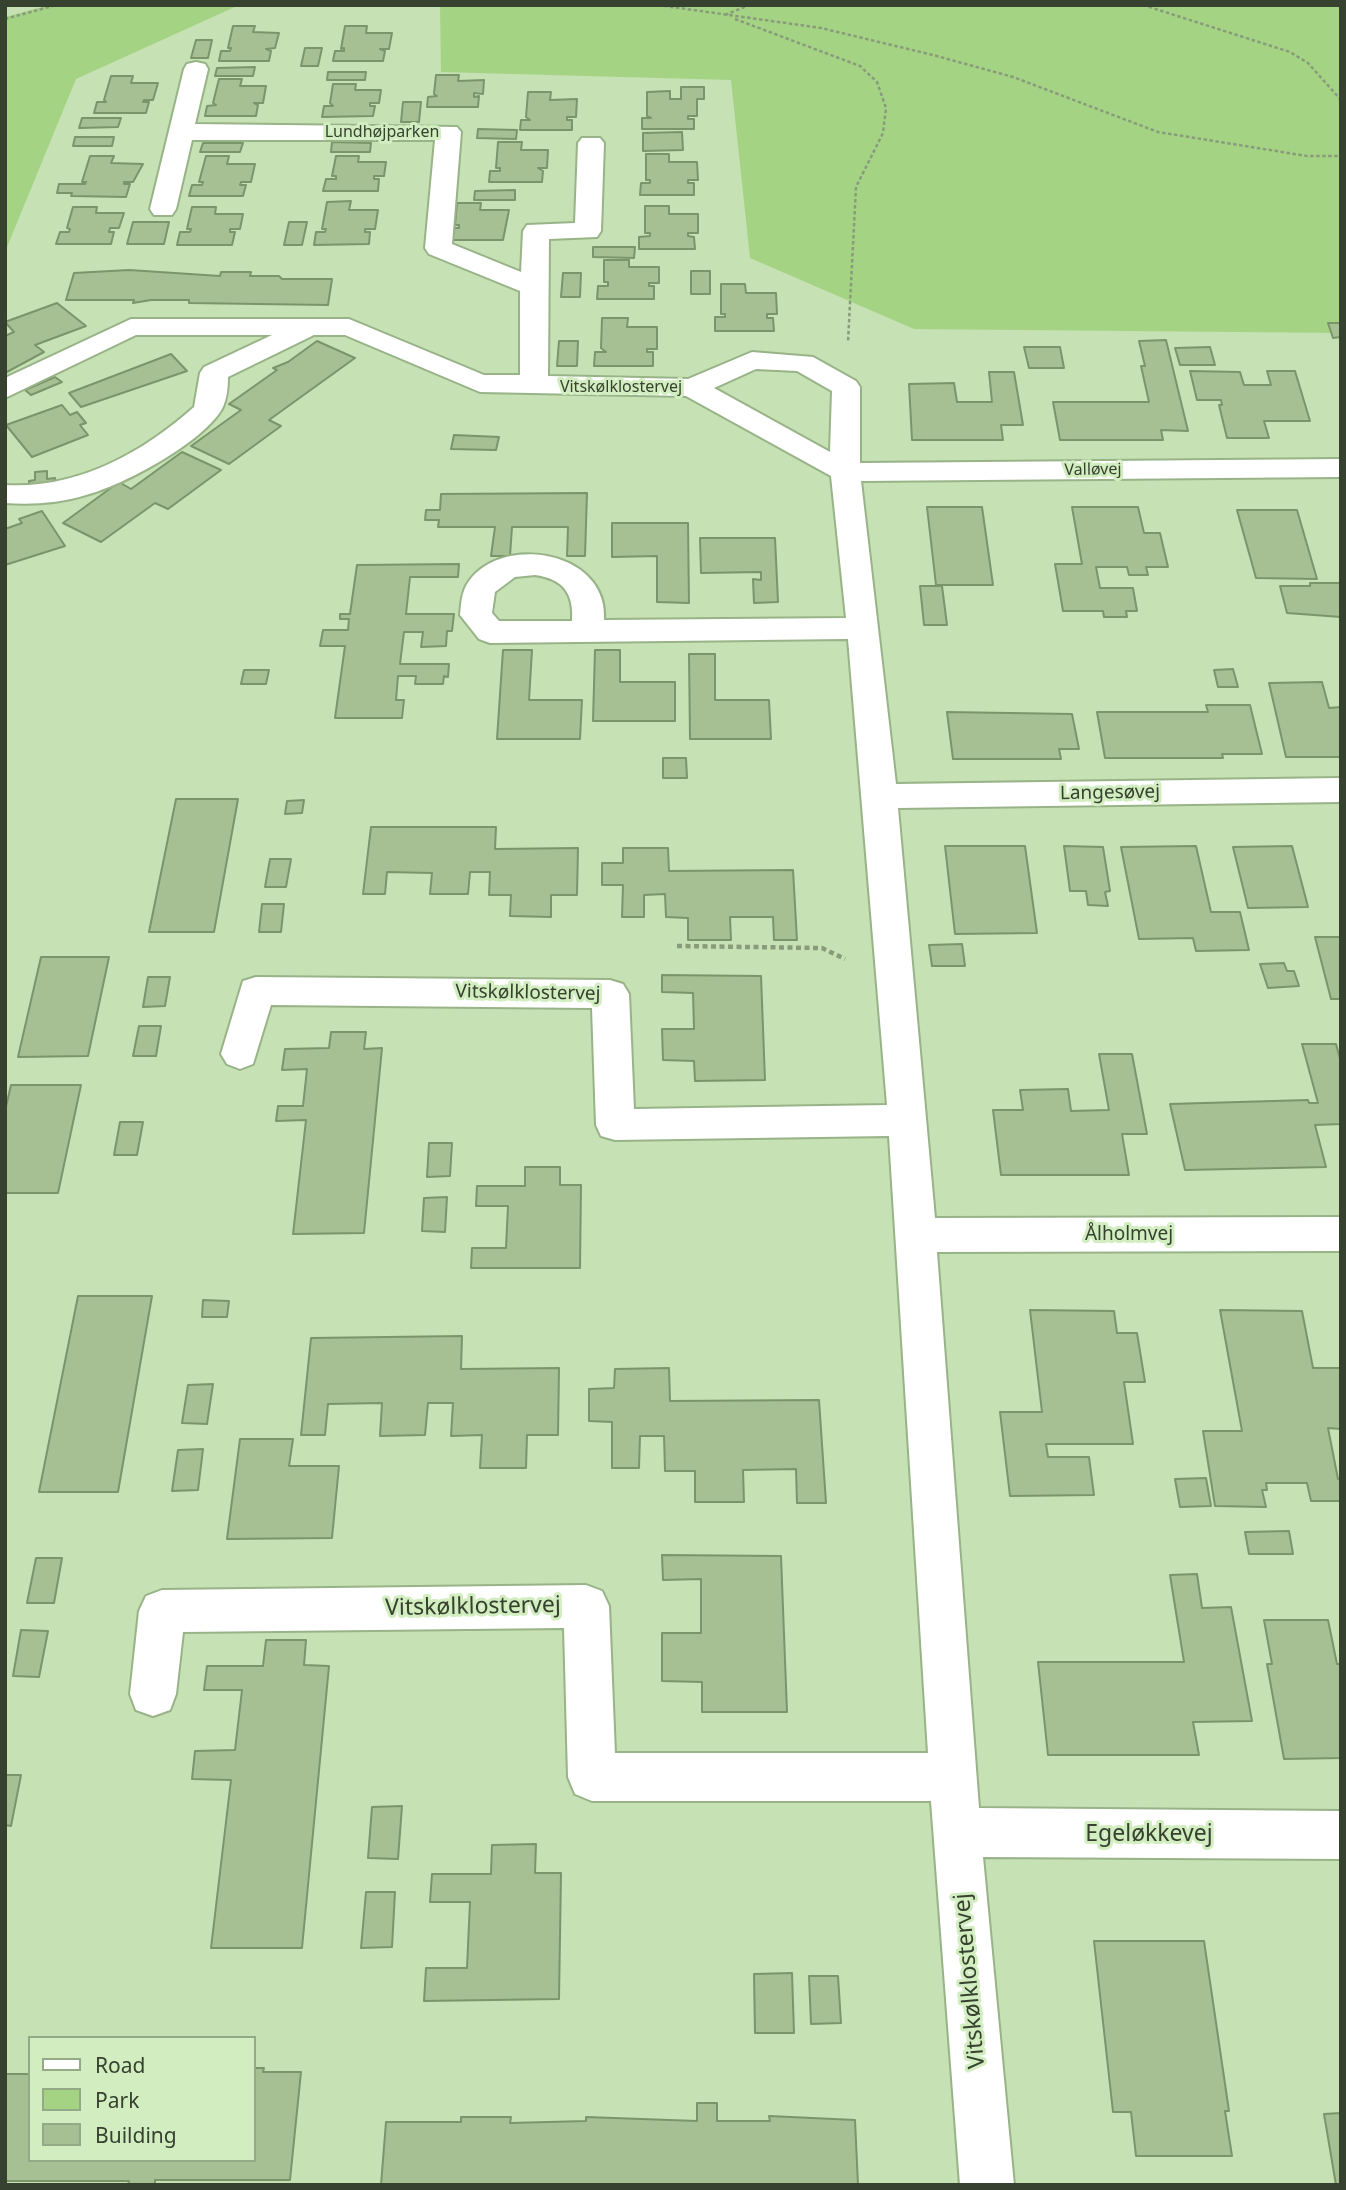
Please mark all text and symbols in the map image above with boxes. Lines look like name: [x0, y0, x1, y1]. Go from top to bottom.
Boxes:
street label: Lundhøjparken: [325, 122, 439, 142]
street label: Vitskølklostervej: [560, 377, 682, 397]
street label: Valløvej: [1064, 460, 1122, 480]
street label: Langesøvej: [1060, 781, 1160, 805]
street label: Vitskølklostervej: [455, 980, 601, 1006]
street label: Ålholmvej: [1085, 1224, 1173, 1246]
street label: Vitskølklostervej: [385, 1592, 561, 1622]
street label: Egeløkkevej: [1085, 1820, 1213, 1848]
street label: Vitskølklostervej: [949, 1892, 991, 2070]
legend: [28, 2036, 256, 2162]
text: Road: [95, 2051, 145, 2079]
text: Park: [95, 2086, 139, 2114]
text: Building: [95, 2121, 177, 2149]

